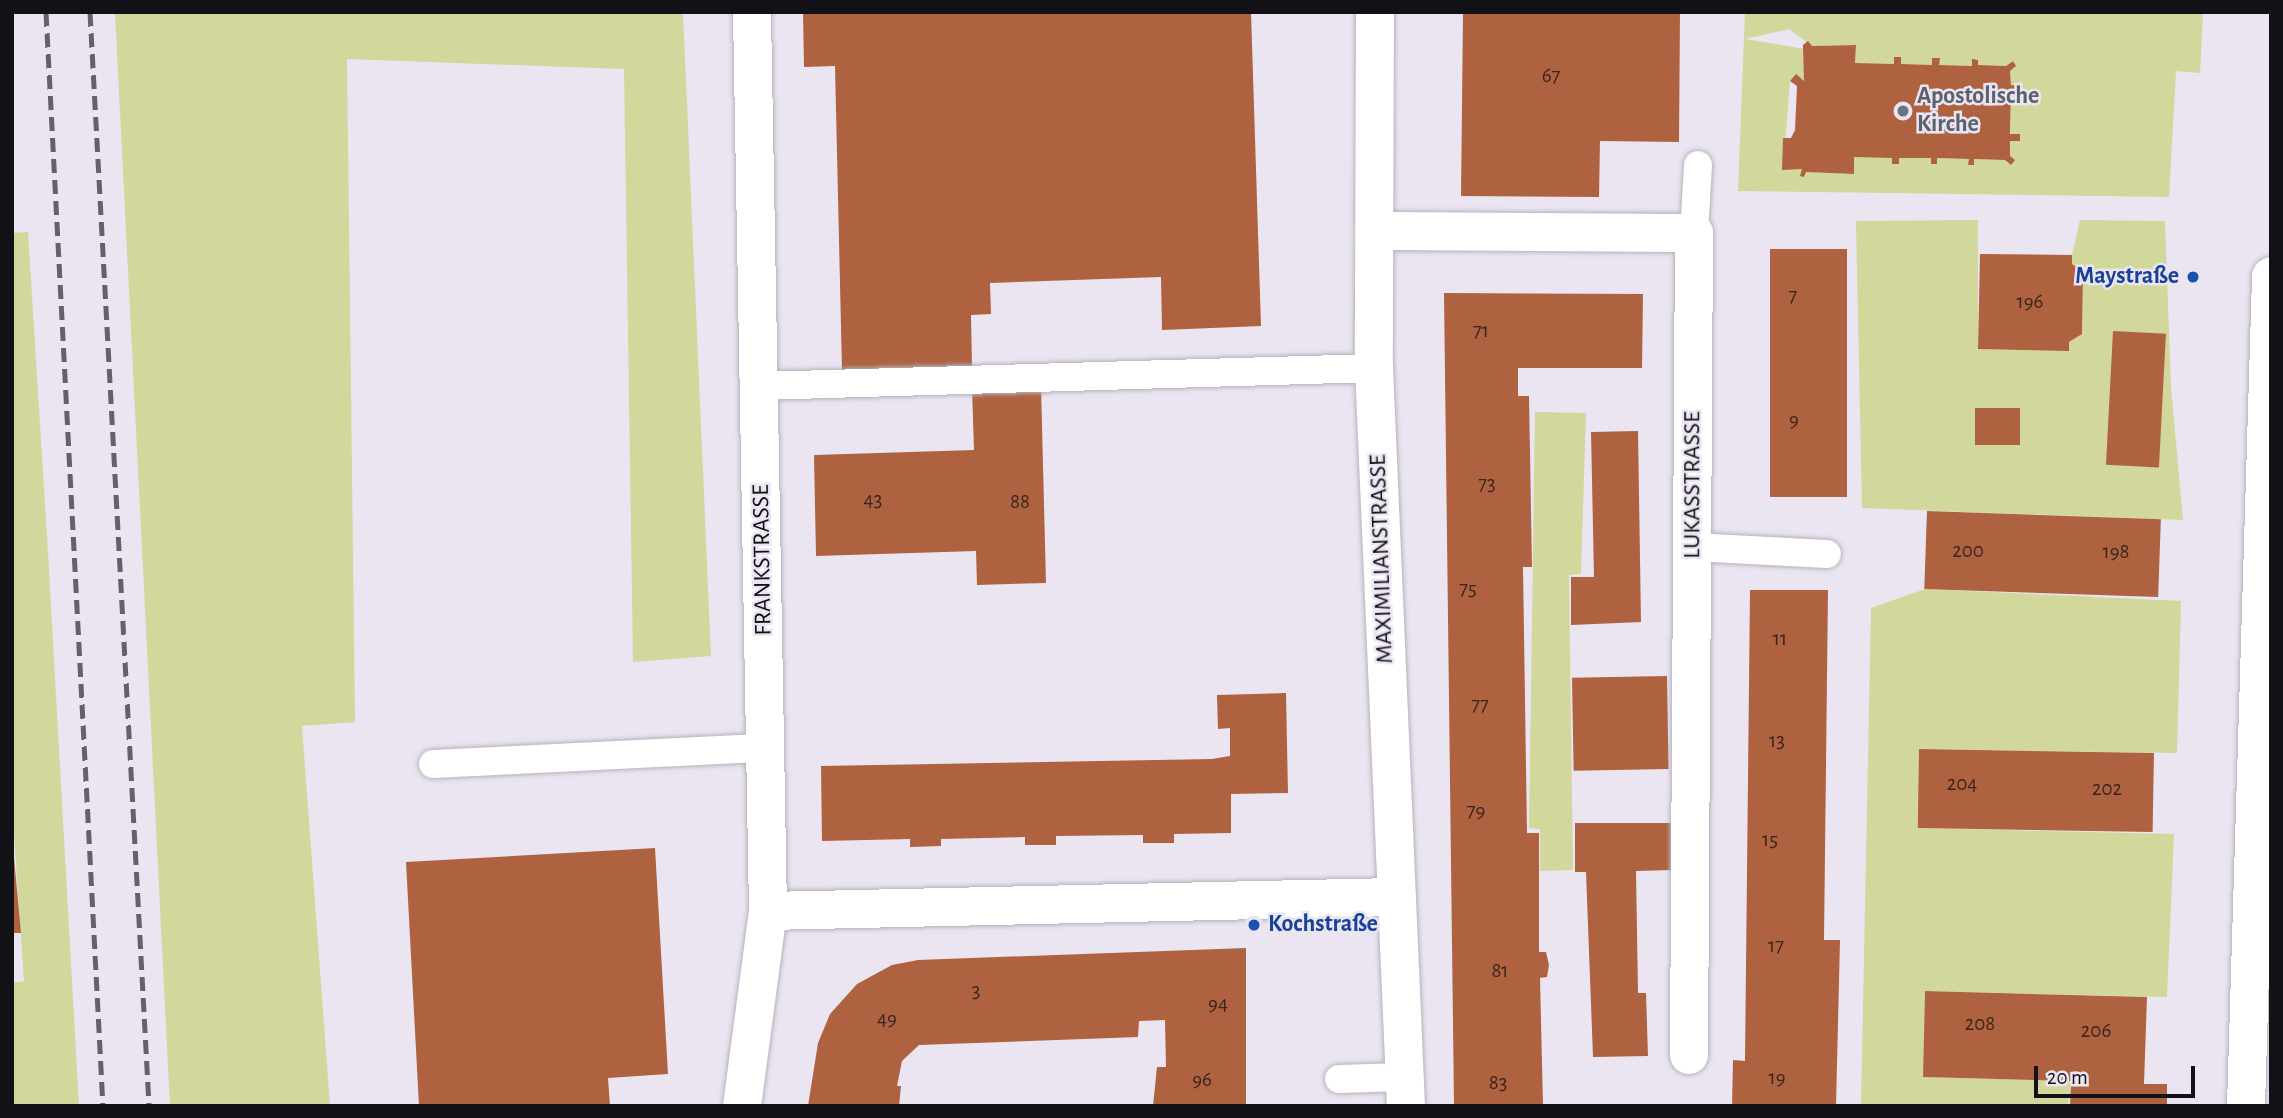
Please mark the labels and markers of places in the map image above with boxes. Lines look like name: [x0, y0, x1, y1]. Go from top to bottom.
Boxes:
place label: Apostolische Kirche: [1917, 83, 2039, 139]
marker: Apostolische Kirche: [1895, 103, 1911, 119]
place label: Maystraße: [2075, 263, 2179, 291]
marker: Maystraße: [2185, 269, 2201, 285]
place label: Kochstraße: [1268, 911, 1378, 939]
marker: Kochstraße: [1246, 917, 1262, 933]

